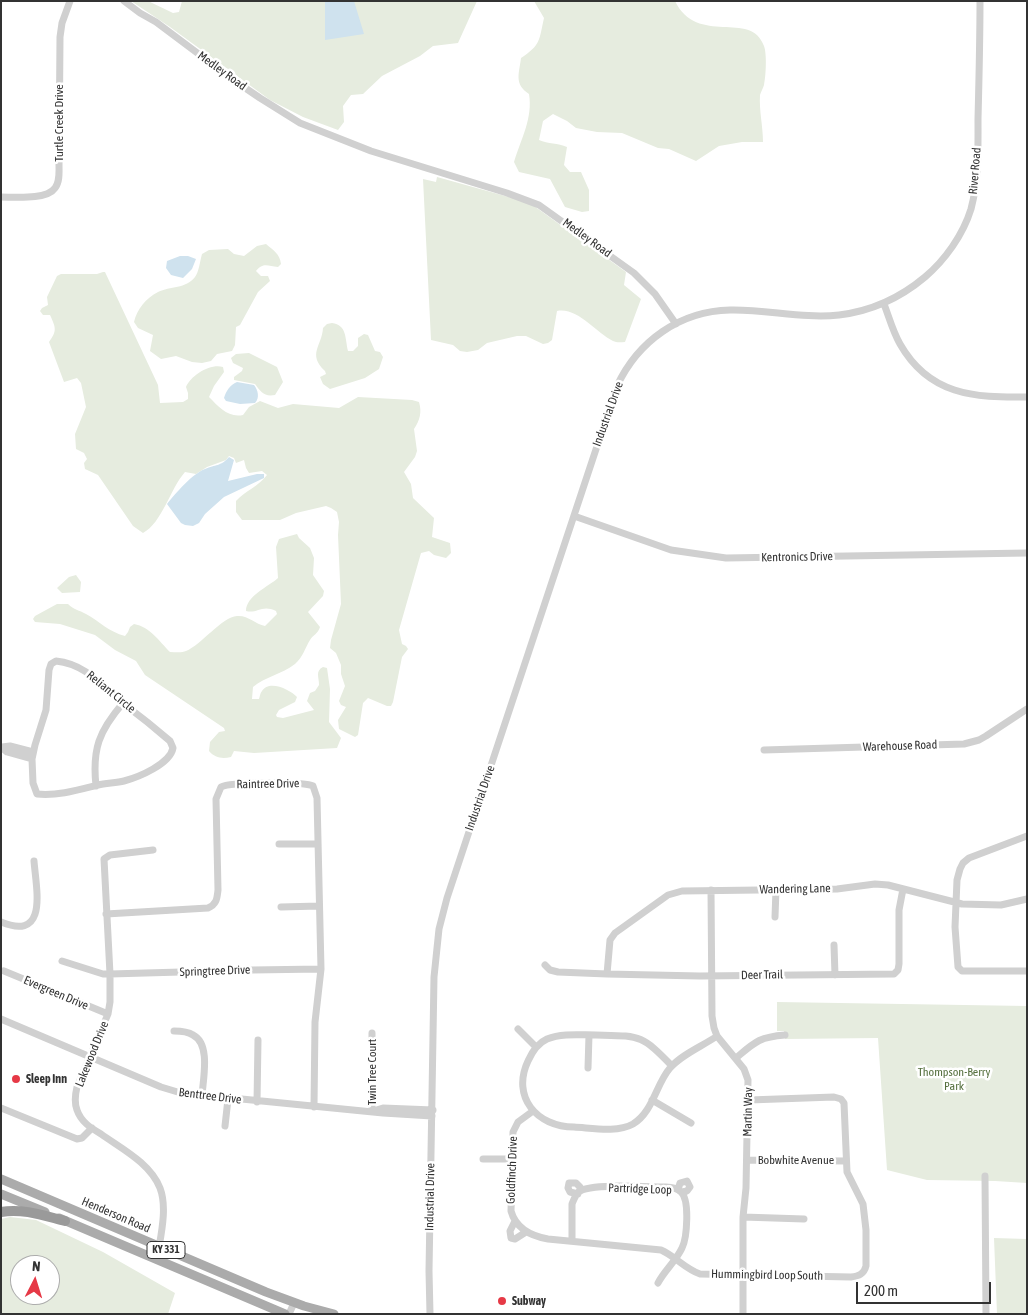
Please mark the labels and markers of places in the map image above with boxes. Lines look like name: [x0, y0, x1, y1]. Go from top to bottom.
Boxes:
place label: Sleep Inn: [26, 1072, 67, 1086]
marker: Sleep Inn: [10, 1073, 22, 1085]
place label: Subway: [512, 1294, 546, 1308]
marker: Subway: [496, 1295, 508, 1307]

